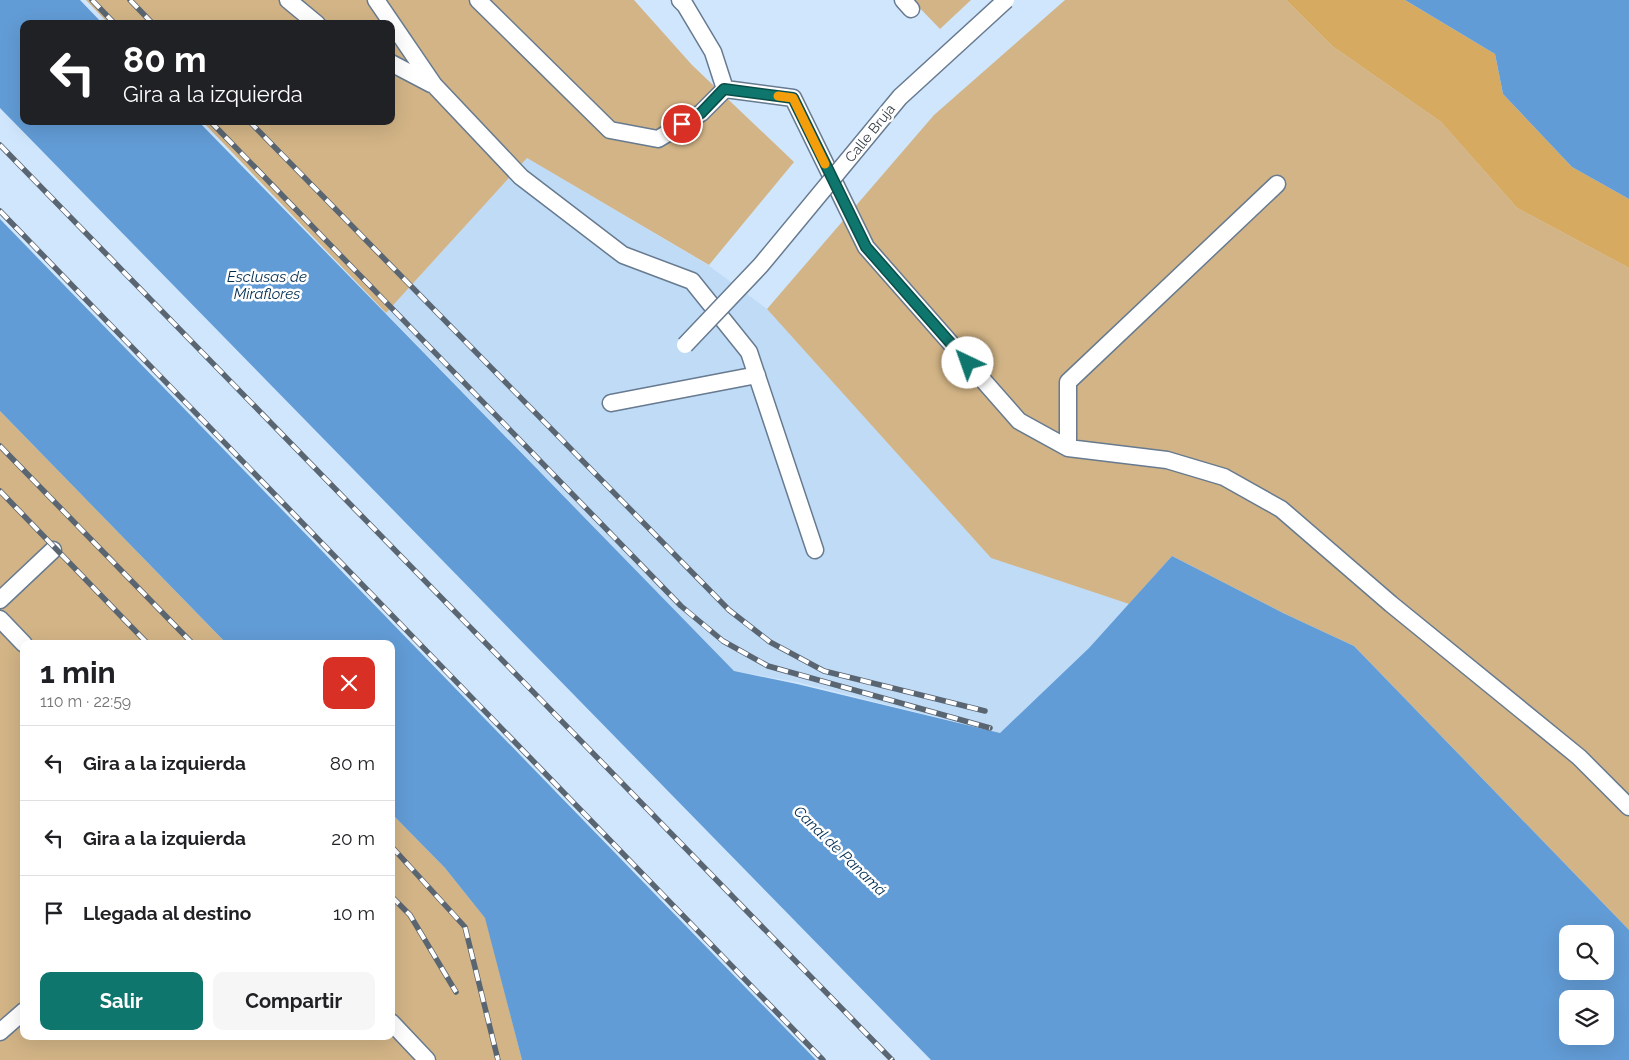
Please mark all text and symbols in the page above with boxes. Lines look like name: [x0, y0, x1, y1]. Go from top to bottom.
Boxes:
text: 80 m: [123, 39, 207, 80]
icon: left: [40, 40, 105, 105]
text: Gira a la izquierda: [123, 81, 303, 107]
street label: Calle Bruja: [842, 101, 898, 165]
pin: [661, 103, 703, 145]
icon: arrive: [668, 110, 696, 138]
water label: Esclusas de Miraflores: [227, 268, 307, 303]
position arrow: [941, 336, 993, 388]
text: 1 min: [40, 655, 116, 690]
button: close: [323, 657, 375, 709]
text: 110 m · 22:59: [40, 692, 131, 711]
icon: left: [40, 749, 68, 777]
text: Gira a la izquierda: [83, 752, 246, 774]
text: 80 m: [330, 752, 375, 774]
water label: Canal de Panamá: [790, 802, 890, 900]
icon: left: [40, 824, 68, 852]
text: Gira a la izquierda: [83, 827, 246, 849]
text: 20 m: [331, 827, 375, 849]
icon: arrive: [40, 899, 68, 927]
text: Llegada al destino: [83, 902, 251, 924]
text: 10 m: [333, 902, 375, 924]
map controls: [1559, 925, 1614, 1045]
button: search: [1559, 925, 1614, 980]
button: Salir: [40, 972, 203, 1030]
button: Compartir: [213, 972, 375, 1030]
button: layers: [1559, 990, 1614, 1045]

